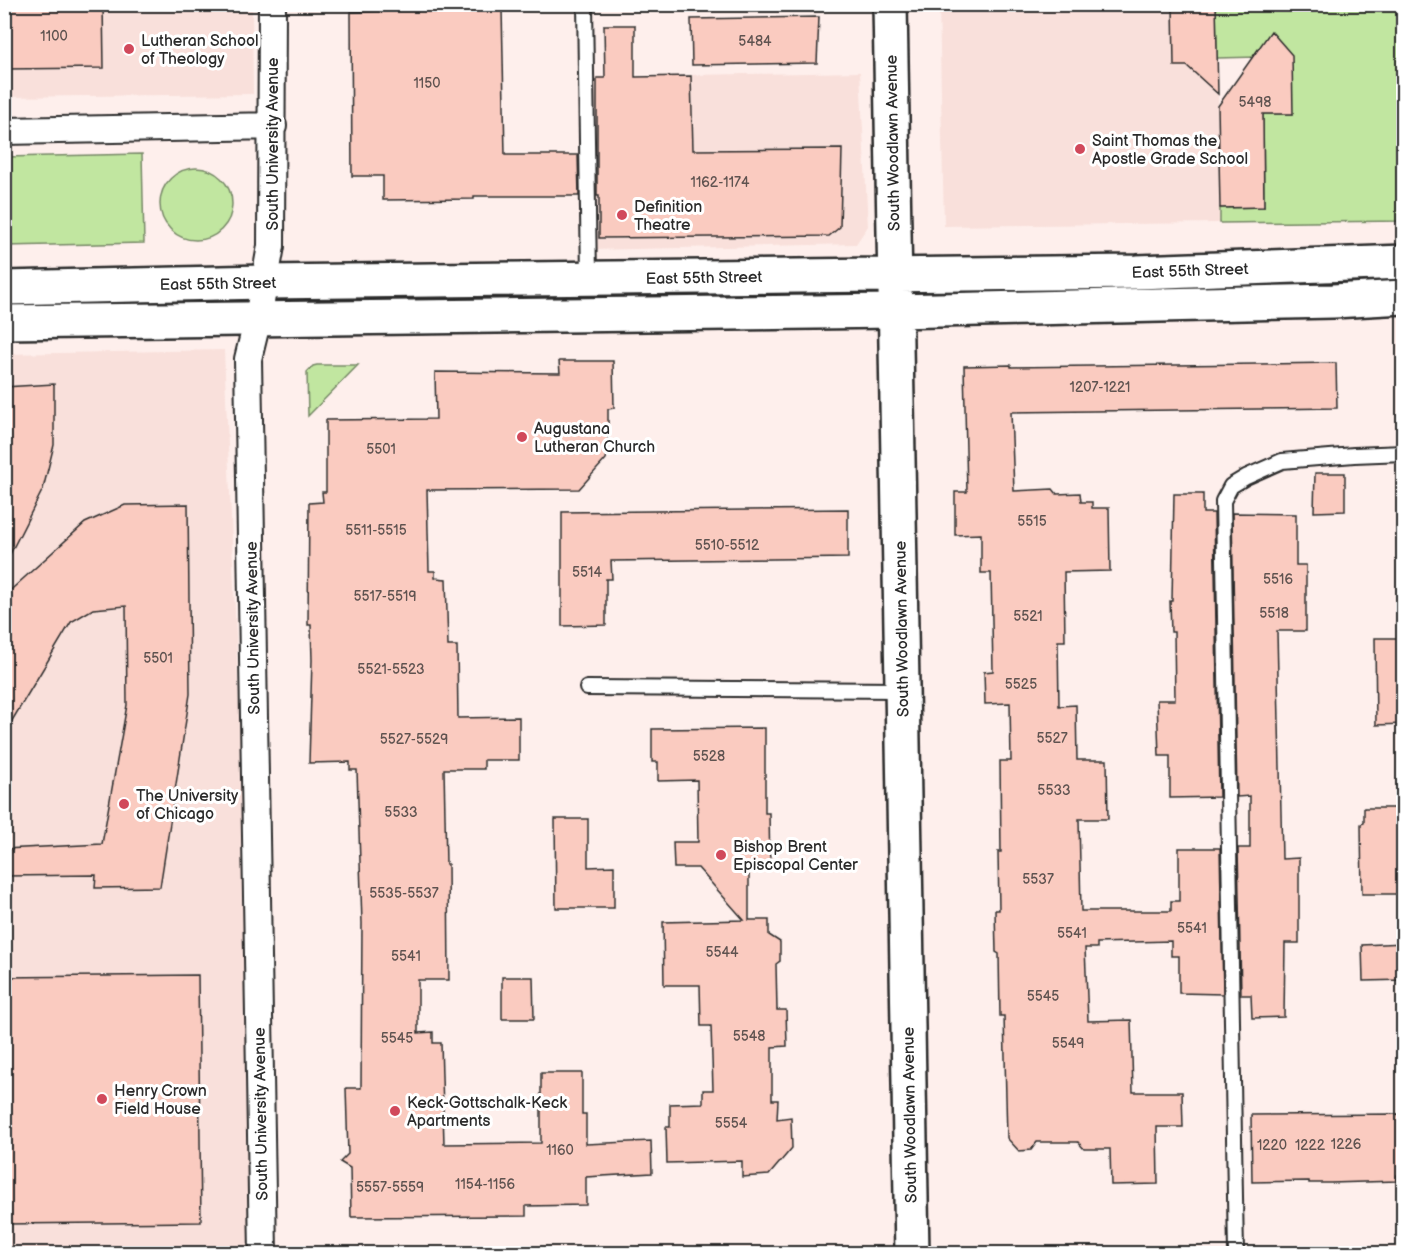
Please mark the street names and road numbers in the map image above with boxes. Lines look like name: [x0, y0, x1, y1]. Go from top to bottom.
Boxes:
street label: South Woodlawn Avenue: [882, 54, 905, 231]
street label: South University Avenue: [264, 57, 283, 231]
street label: East 55th Street: [1131, 260, 1249, 283]
street label: East 55th Street: [645, 268, 763, 289]
street label: East 55th Street: [159, 274, 277, 295]
street label: South Woodlawn Avenue: [891, 540, 914, 717]
street label: South University Avenue: [242, 541, 265, 715]
street label: South Woodlawn Avenue: [899, 1026, 922, 1203]
street label: South University Avenue: [250, 1027, 273, 1201]

